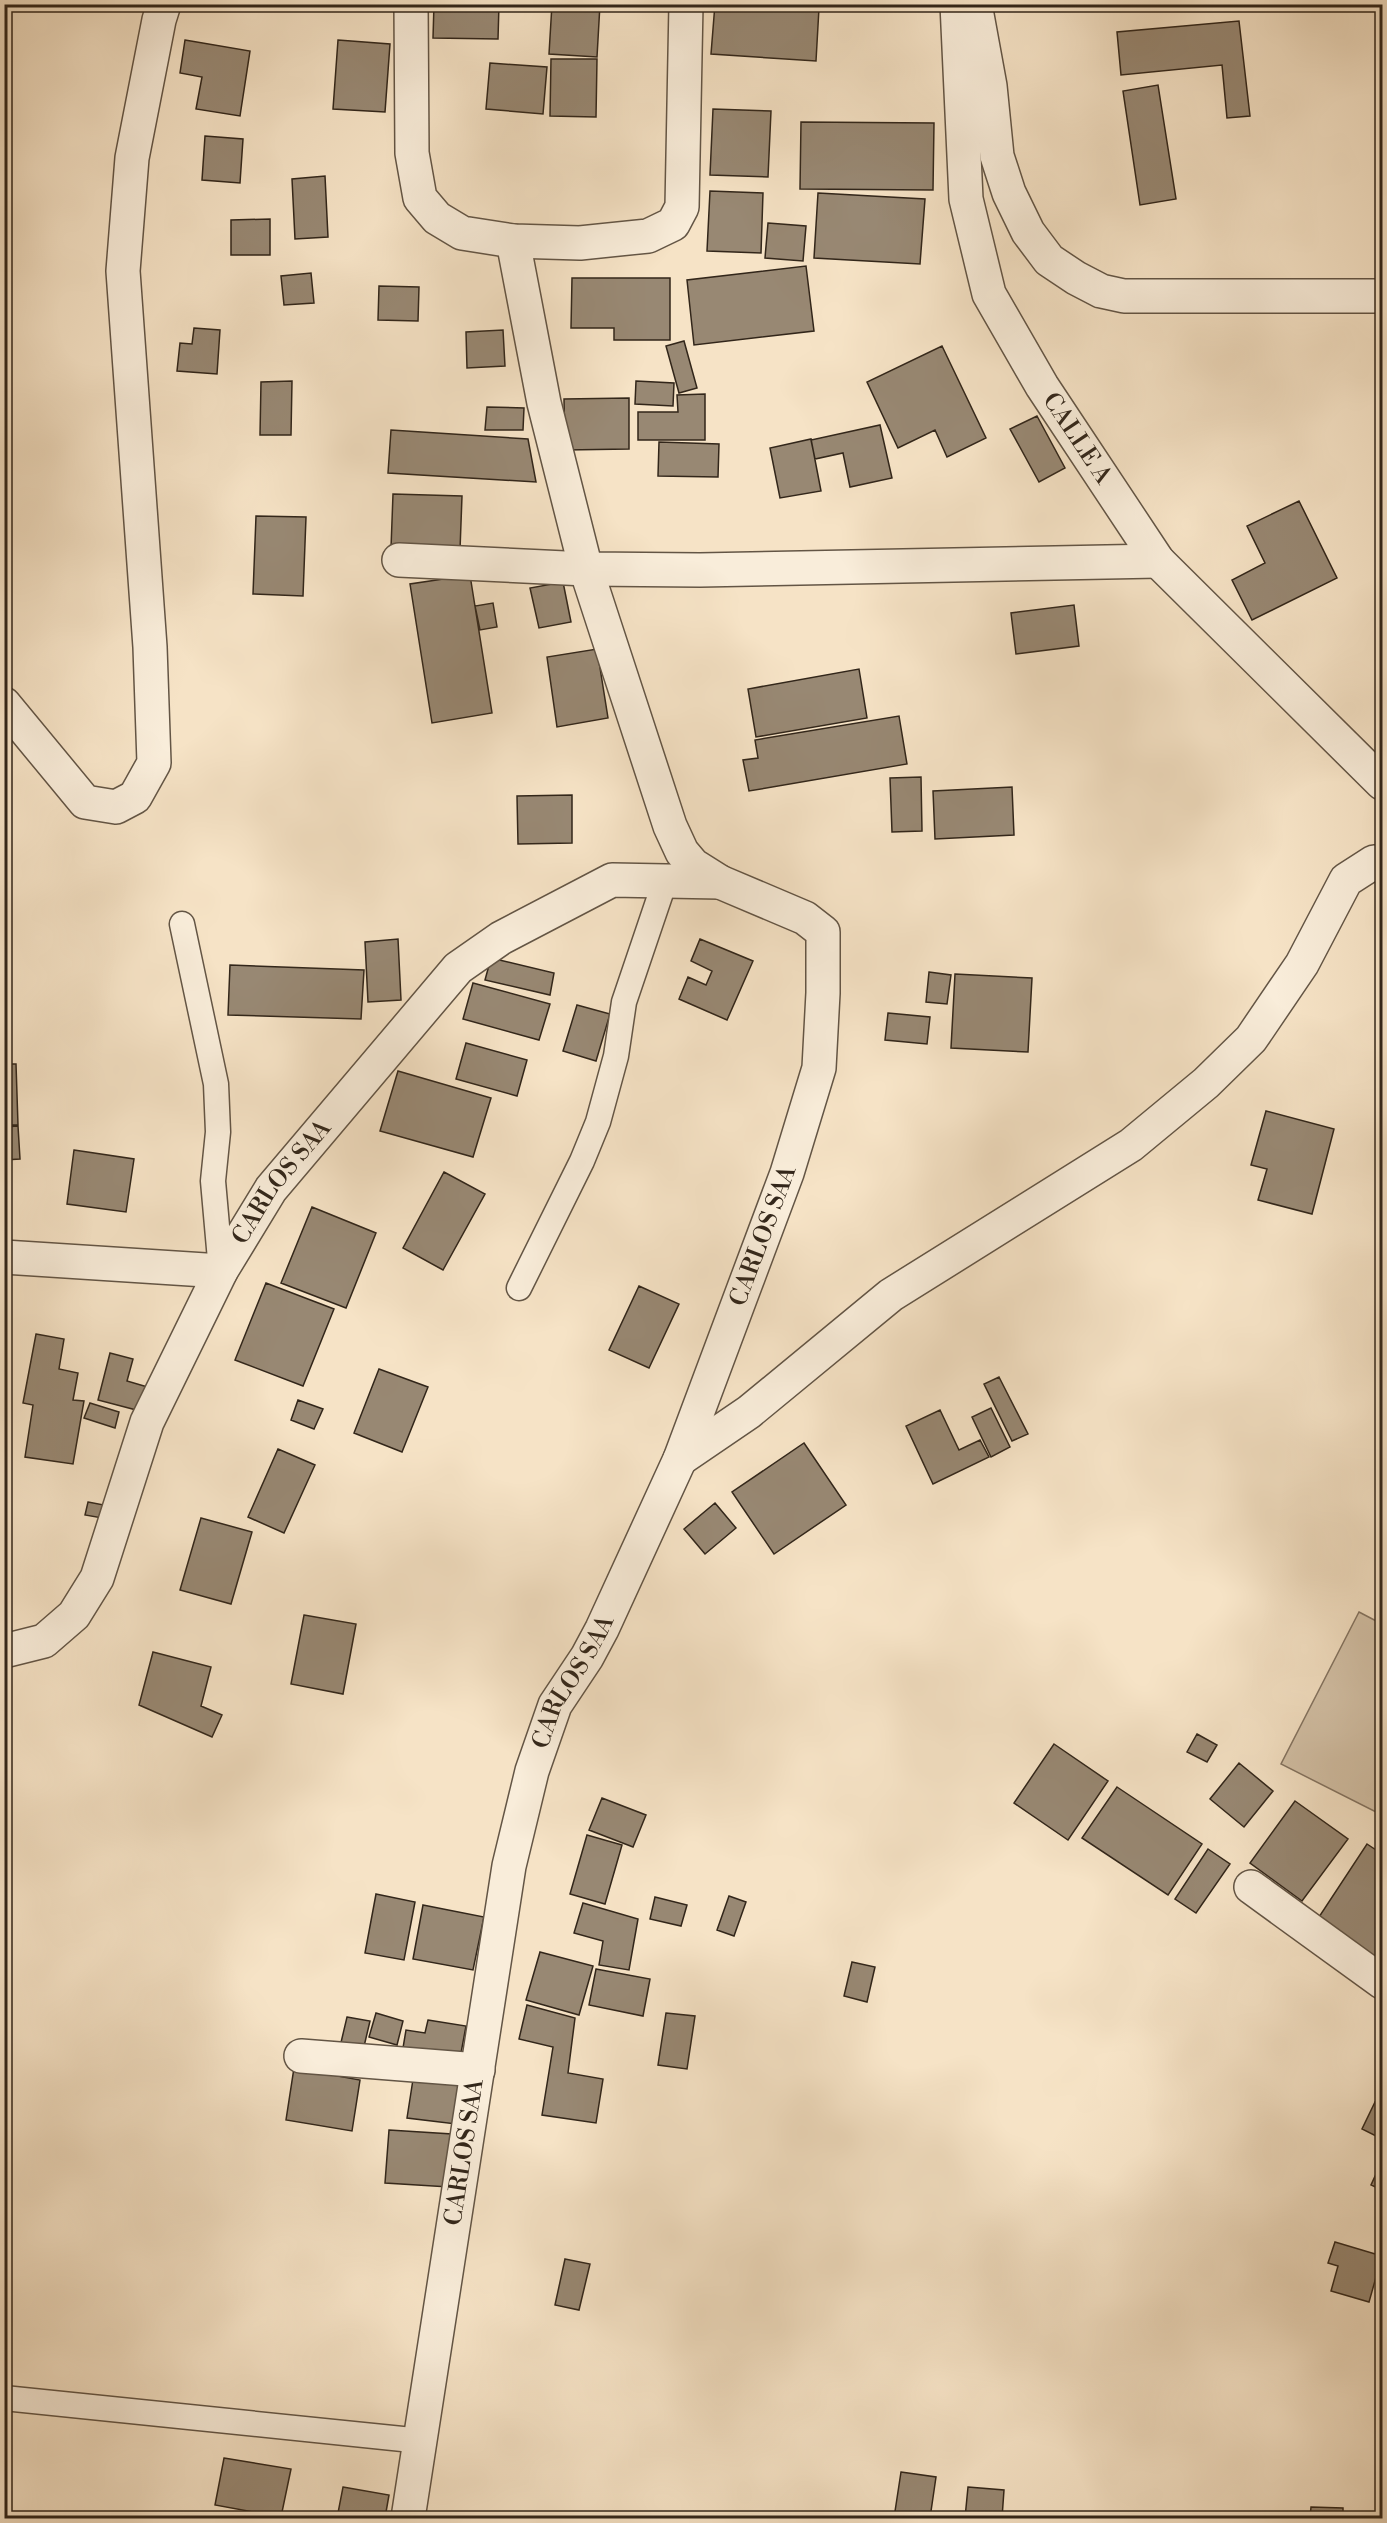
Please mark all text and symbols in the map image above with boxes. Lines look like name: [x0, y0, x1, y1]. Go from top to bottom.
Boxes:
street label: CALLE A: [1036, 387, 1118, 490]
street label: CARLOS SAA: [226, 1114, 338, 1250]
street label: CARLOS SAA: [723, 1161, 804, 1311]
street label: CARLOS SAA: [526, 1610, 621, 1753]
street label: CARLOS SAA: [438, 2076, 491, 2228]

